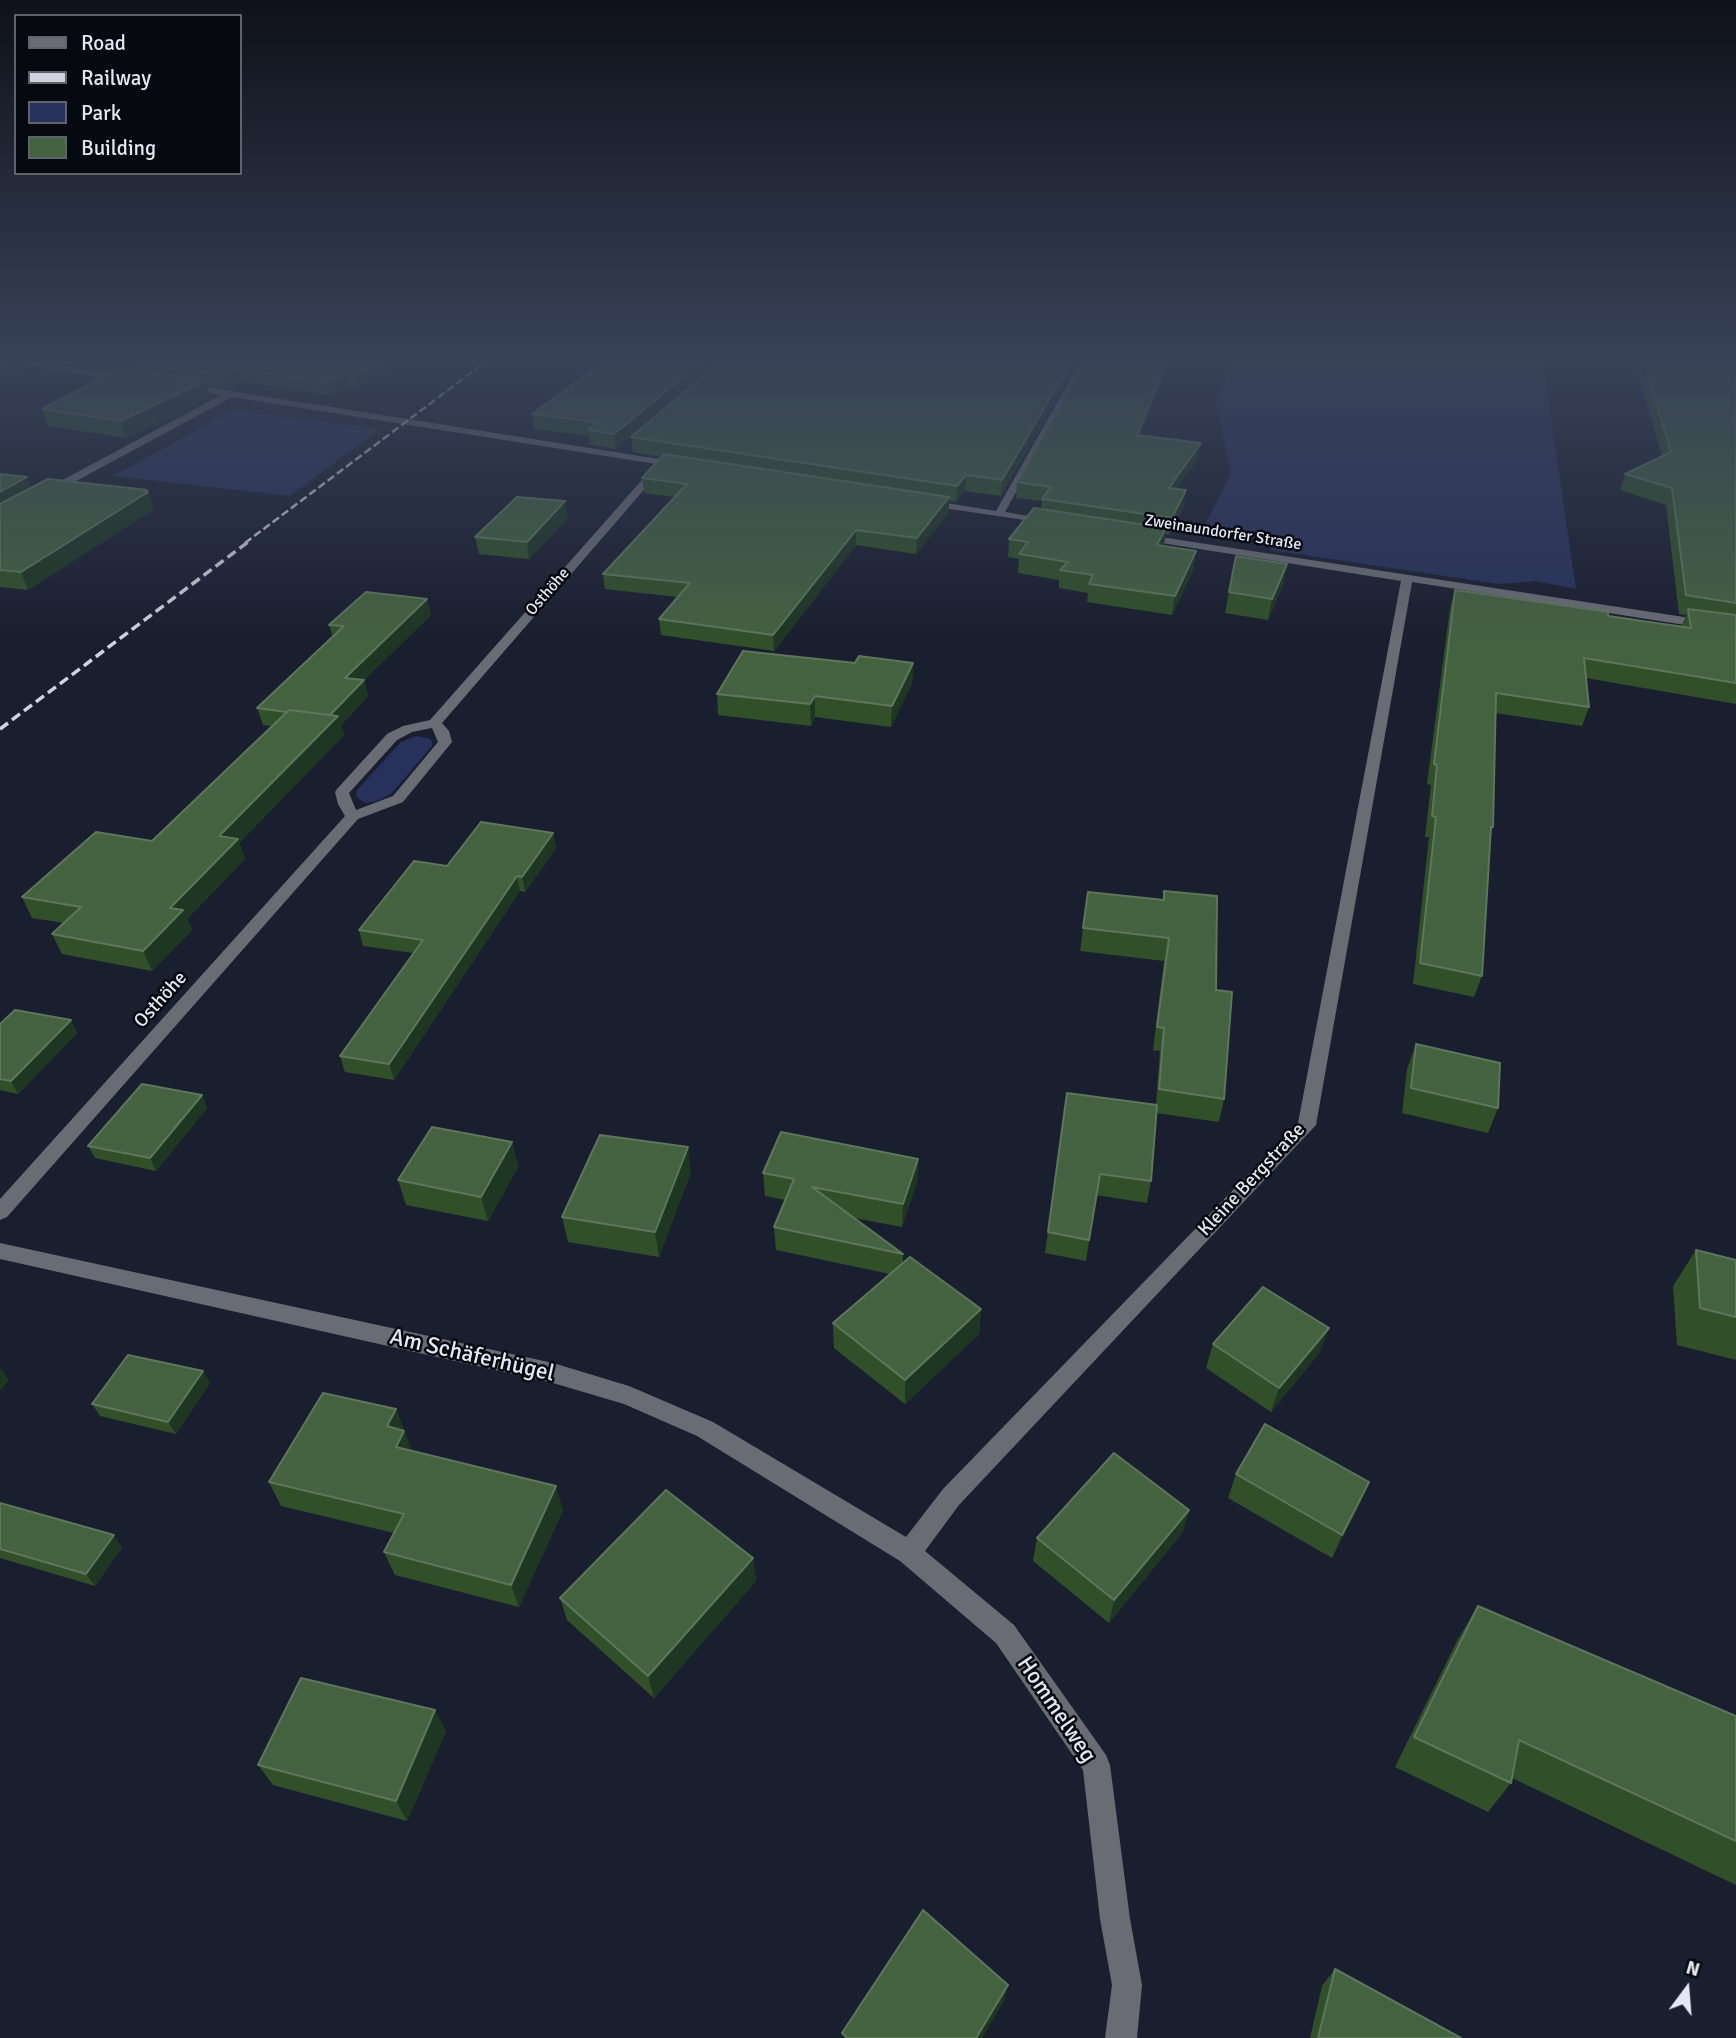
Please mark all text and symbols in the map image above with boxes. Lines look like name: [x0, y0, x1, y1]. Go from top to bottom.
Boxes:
legend: [14, 14, 242, 175]
text: Road: [81, 30, 126, 56]
text: Railway: [81, 65, 151, 91]
text: Park: [81, 100, 121, 126]
text: Building: [81, 135, 156, 161]
street label: Zweinaundorfer Straße: [1143, 511, 1303, 555]
street label: Osthöhe: [522, 564, 574, 620]
street label: Osthöhe: [130, 967, 192, 1033]
street label: Kleine Bergstraße: [1194, 1119, 1310, 1241]
street label: Am Schäferhügel: [387, 1324, 557, 1388]
street label: Hommelweg: [1010, 1652, 1102, 1768]
north arrow: [1652, 1954, 1722, 2024]
text: N: [1683, 1955, 1702, 1982]

